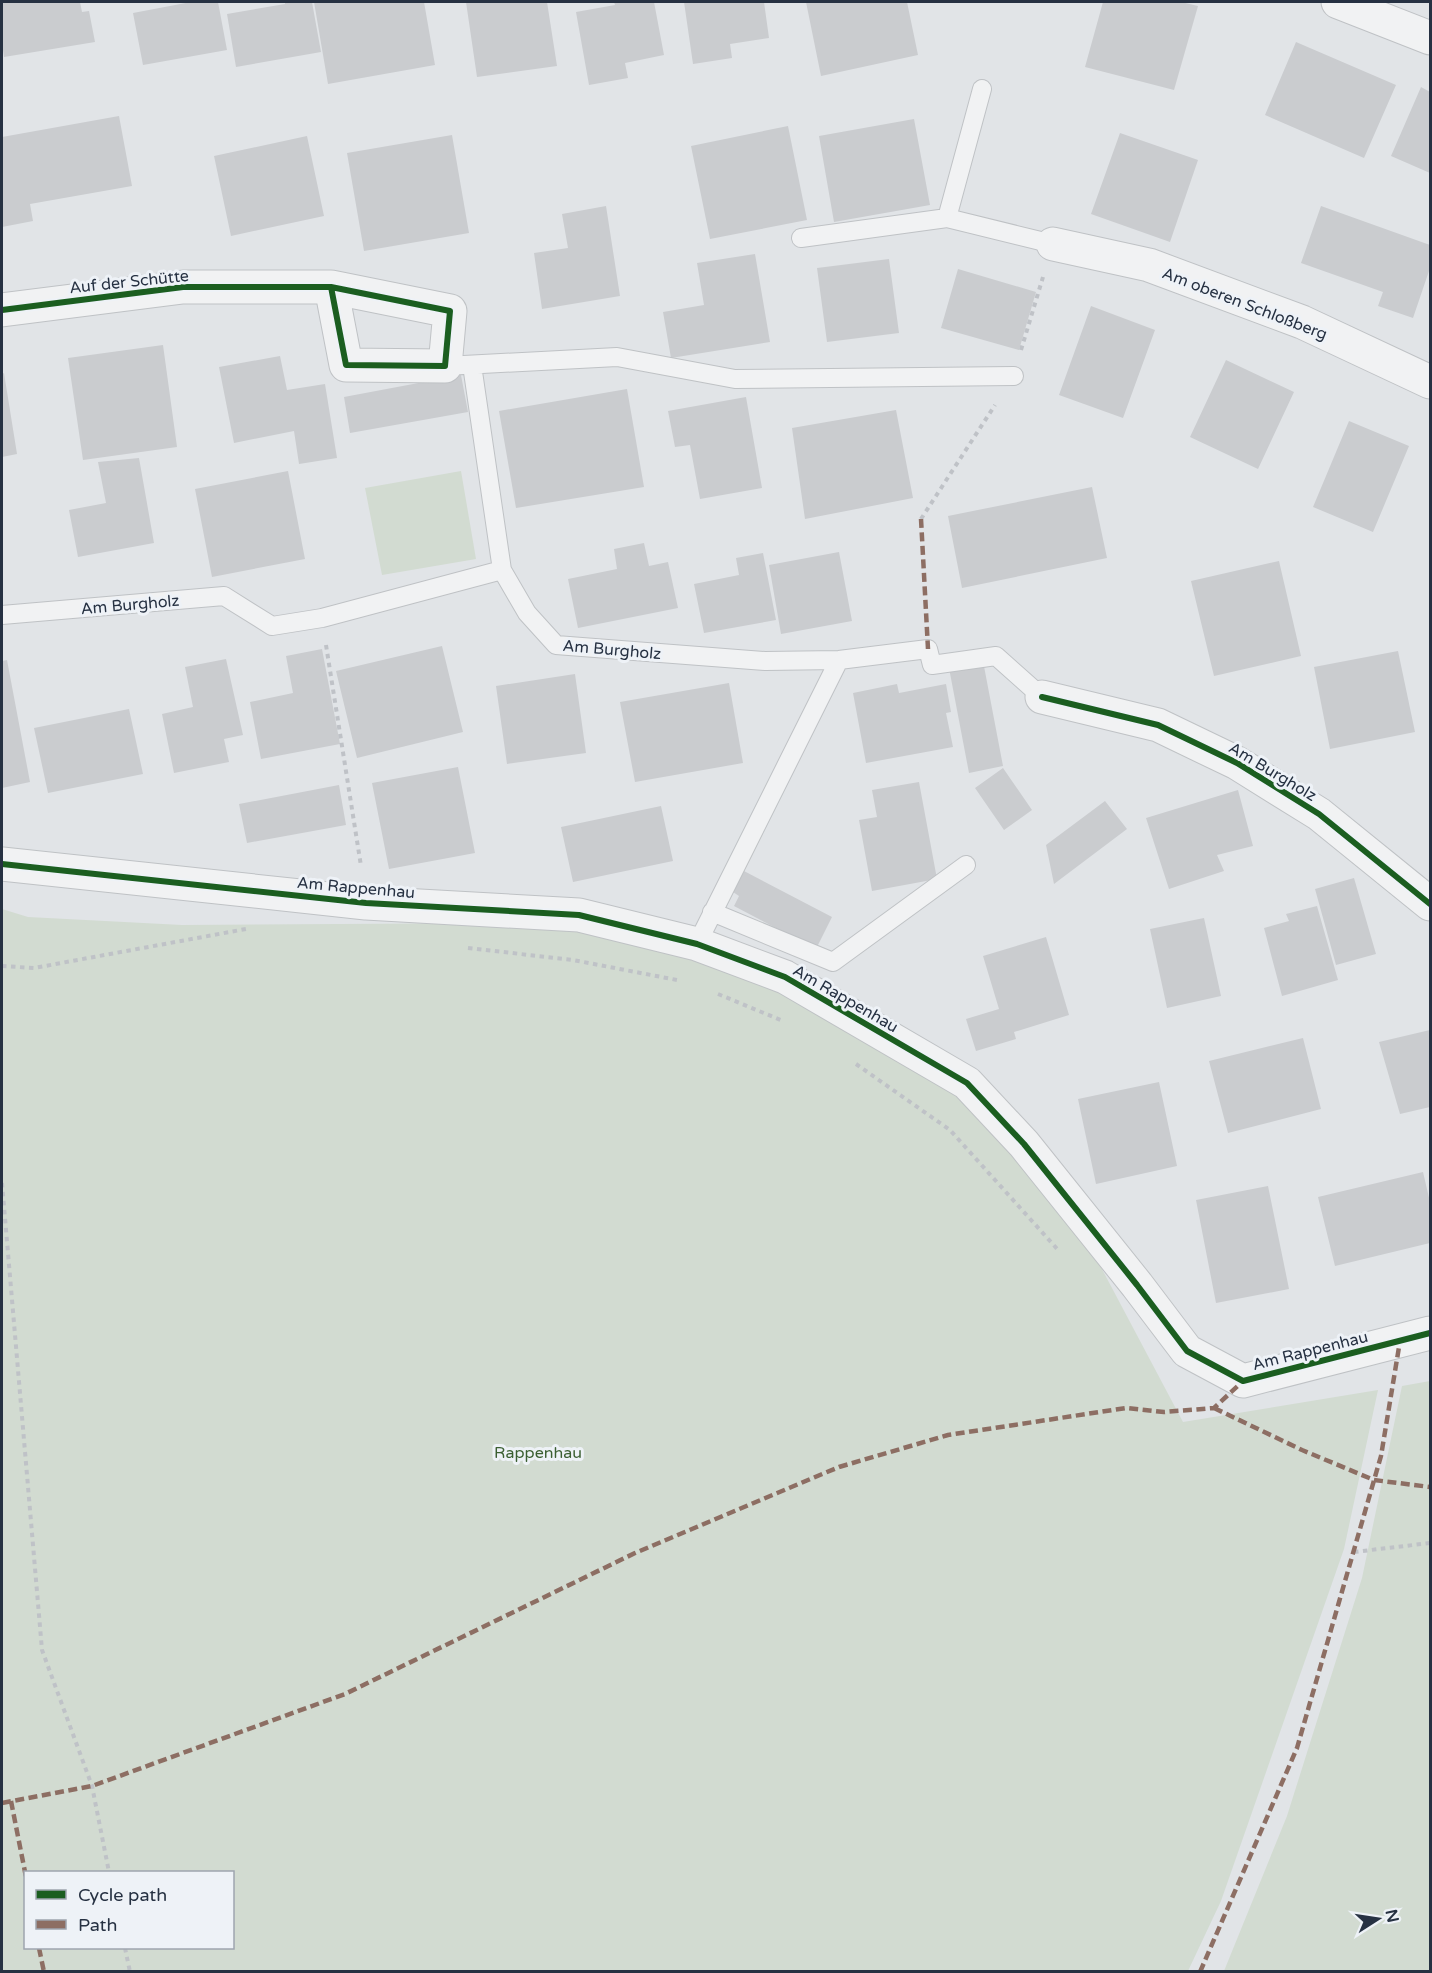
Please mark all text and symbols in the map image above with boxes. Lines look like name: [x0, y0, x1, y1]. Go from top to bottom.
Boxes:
street label: Am oberen Schloßberg: [1159, 263, 1330, 345]
street label: Auf der Schütte: [68, 266, 190, 298]
street label: Am Burgholz: [80, 591, 180, 619]
street label: Am Burgholz: [562, 636, 662, 664]
street label: Am Burgholz: [1225, 738, 1320, 806]
street label: Am Rappenhau: [296, 873, 416, 903]
street label: Am Rappenhau: [789, 961, 902, 1037]
street label: Am Rappenhau: [1250, 1327, 1370, 1375]
park label: Rappenhau: [494, 1443, 582, 1463]
legend: [24, 1871, 234, 1949]
text: Cycle path: [78, 1884, 167, 1906]
north arrow: [1348, 1889, 1408, 1949]
text: N: [1381, 1908, 1403, 1924]
text: Path: [78, 1914, 117, 1936]

